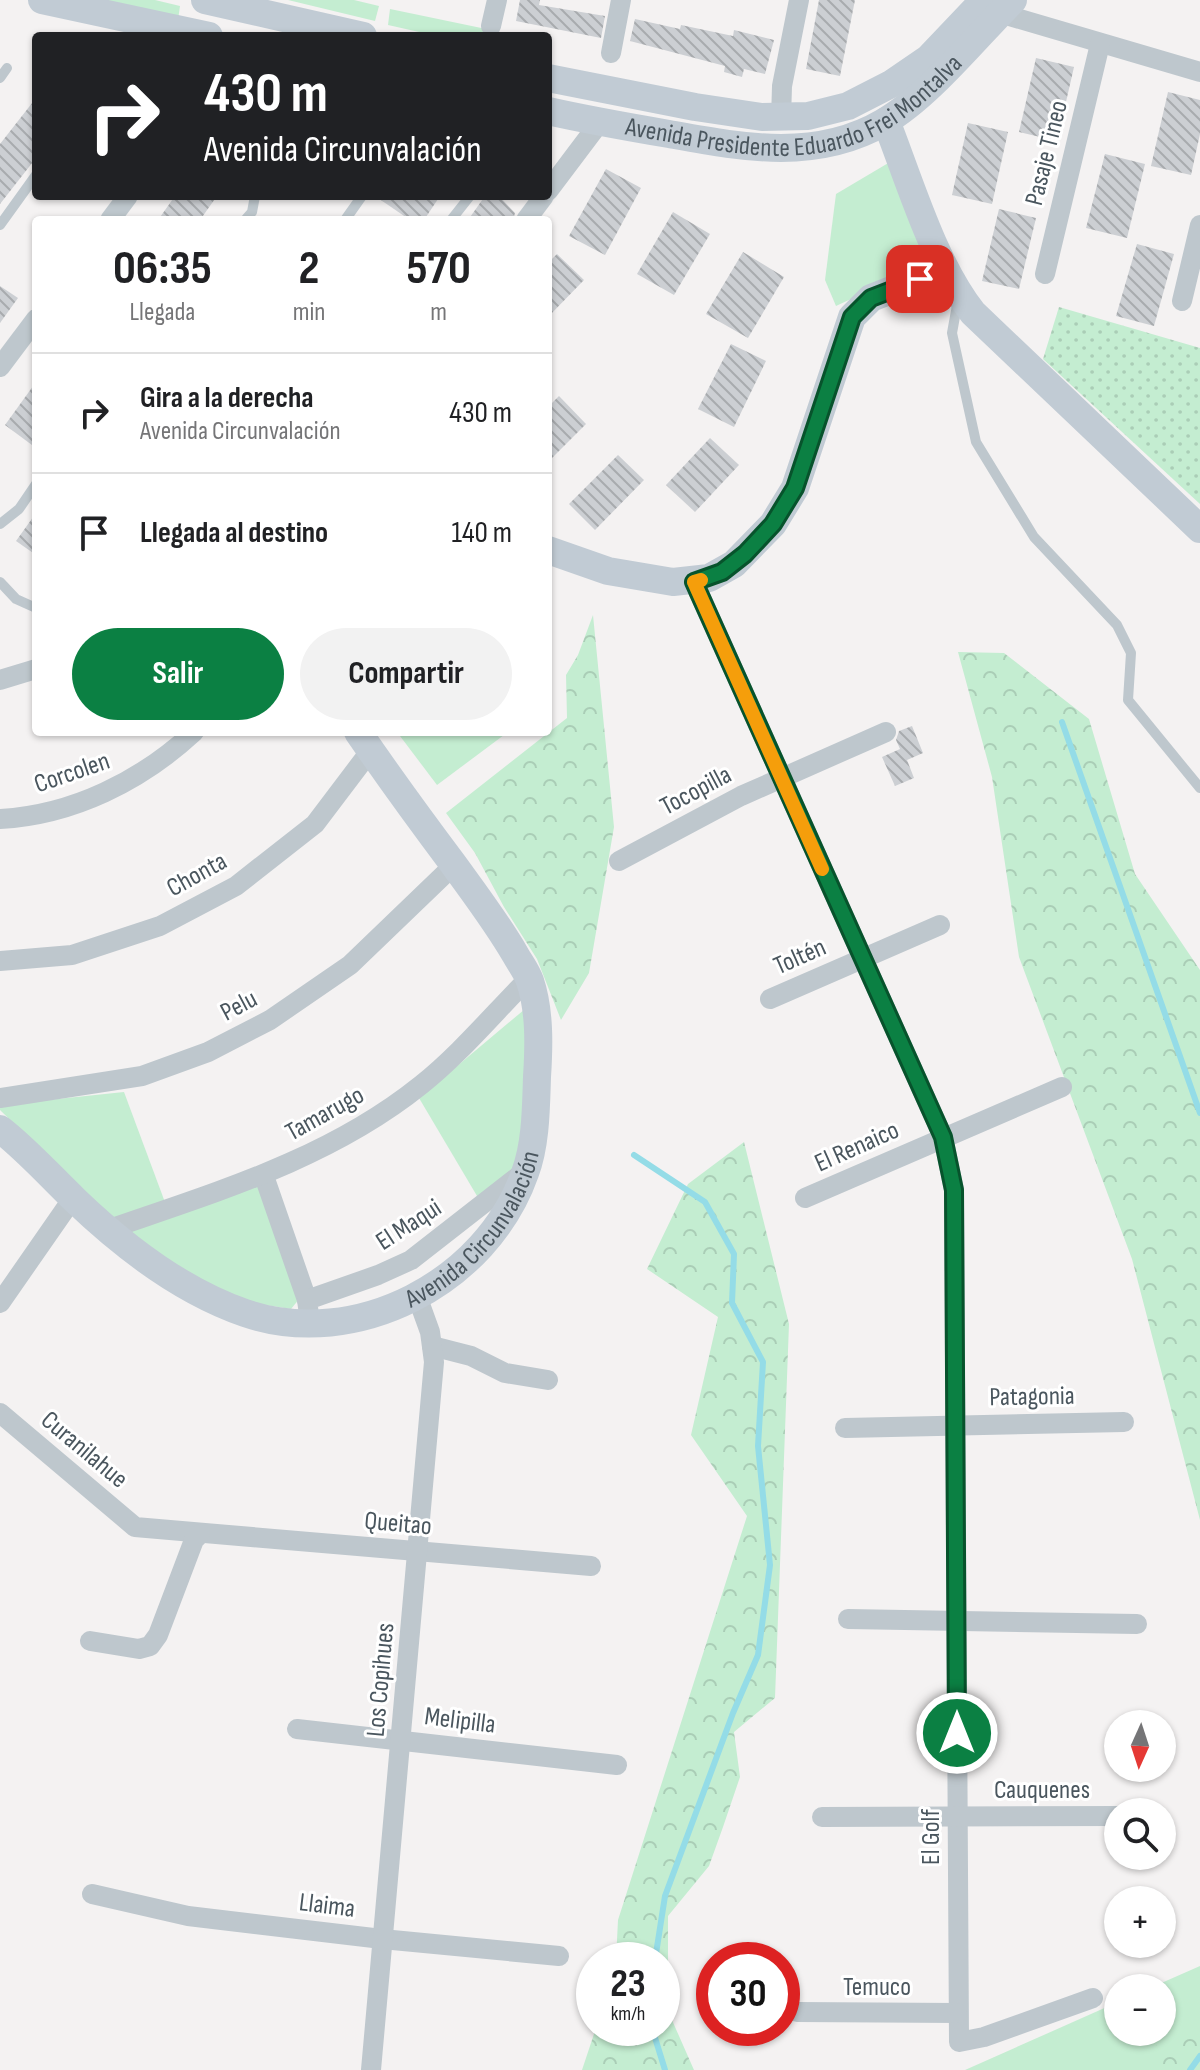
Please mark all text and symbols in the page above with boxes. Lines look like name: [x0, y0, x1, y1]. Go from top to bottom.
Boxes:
street label: Avenida Presidente Eduardo Frei Montalva: [622, 48, 968, 163]
text: 430 m: [204, 61, 328, 128]
icon: right: [72, 64, 176, 168]
street label: Pasaje Tineo: [1019, 97, 1075, 209]
text: Avenida Circunvalación: [204, 129, 482, 172]
text: 06:35: [113, 240, 212, 297]
text: 2: [299, 240, 320, 297]
text: 570: [406, 240, 471, 297]
pin: [886, 245, 954, 313]
icon: arrive: [898, 257, 942, 301]
text: Llegada: [129, 297, 195, 328]
text: min: [293, 297, 325, 328]
text: m: [430, 297, 447, 328]
text: Gira a la derecha: [140, 380, 314, 416]
icon: right: [72, 391, 116, 435]
text: 430 m: [449, 395, 512, 431]
text: Avenida Circunvalación: [140, 416, 341, 447]
icon: arrive: [72, 511, 116, 555]
text: Llegada al destino: [140, 515, 328, 551]
text: 140 m: [452, 515, 512, 551]
button: Salir: [72, 628, 284, 720]
button: Compartir: [300, 628, 512, 720]
street label: Corcolen: [30, 746, 114, 800]
street label: Tocopilla: [655, 759, 737, 823]
street label: Chonta: [162, 846, 232, 904]
street label: Toltén: [769, 932, 831, 982]
street label: Pelu: [215, 984, 263, 1028]
street label: Tamarugo: [280, 1080, 370, 1148]
street label: El Renaico: [810, 1115, 904, 1179]
street label: Avenida Circunvalación: [399, 1148, 546, 1315]
street label: El Maqui: [371, 1192, 447, 1258]
street label: Patagonia: [989, 1381, 1075, 1413]
street label: Curanilahue: [34, 1405, 134, 1495]
street label: Queitao: [363, 1506, 433, 1542]
street label: Los Copihues: [361, 1622, 401, 1738]
position arrow: [915, 1691, 999, 1775]
street label: Melipilla: [423, 1701, 497, 1741]
north arrow: [1104, 1710, 1176, 1782]
map controls: [1104, 1710, 1176, 2046]
street label: Cauquenes: [994, 1775, 1090, 1806]
button: search: [1104, 1798, 1176, 1870]
street label: El Golf: [916, 1809, 947, 1865]
button: +: [1104, 1886, 1176, 1958]
street label: Llaima: [297, 1887, 357, 1925]
speed limit sign: 30: [696, 1942, 800, 2046]
text: 23: [610, 1960, 646, 2008]
street label: Temuco: [843, 1972, 911, 2003]
button: −: [1104, 1974, 1176, 2046]
text: km/h: [611, 2002, 645, 2026]

